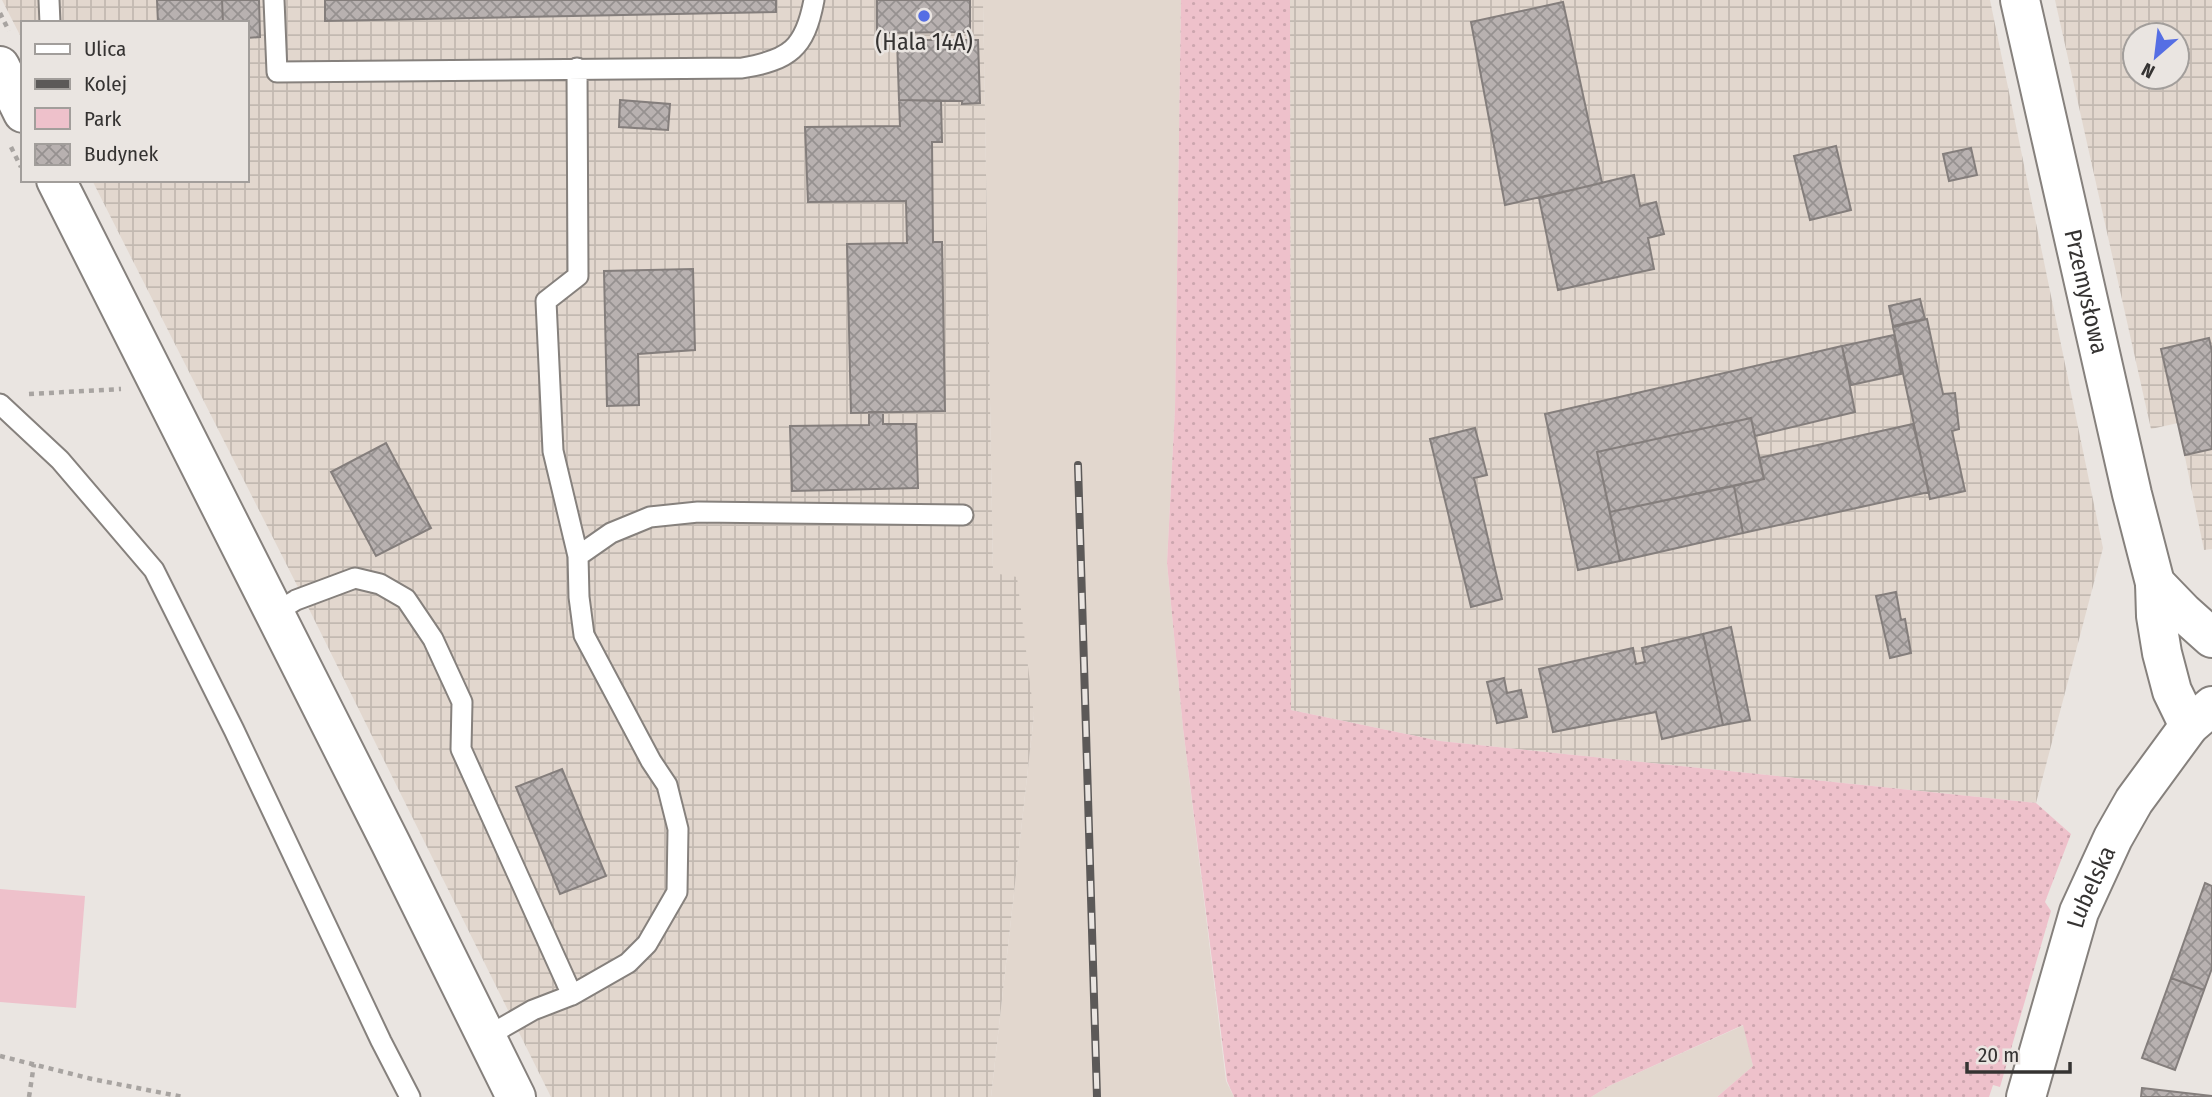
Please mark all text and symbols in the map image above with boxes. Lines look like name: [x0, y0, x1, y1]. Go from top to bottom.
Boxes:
marker: (Hala 14A): [916, 8, 932, 24]
legend: [21, 21, 248, 182]
north arrow: [2121, 21, 2191, 91]
place label: (Hala 14A): [875, 28, 973, 56]
text: Ulica: [84, 36, 126, 62]
text: N: [2138, 58, 2159, 83]
text: Kolej: [84, 71, 127, 97]
text: Park: [84, 106, 122, 132]
text: Budynek: [84, 141, 159, 167]
street label: Przemysłowa: [2058, 227, 2114, 357]
street label: Lubelska: [2061, 842, 2121, 931]
scale bar: [1967, 1030, 2070, 1074]
text: 20 m: [1978, 1042, 2019, 1068]

